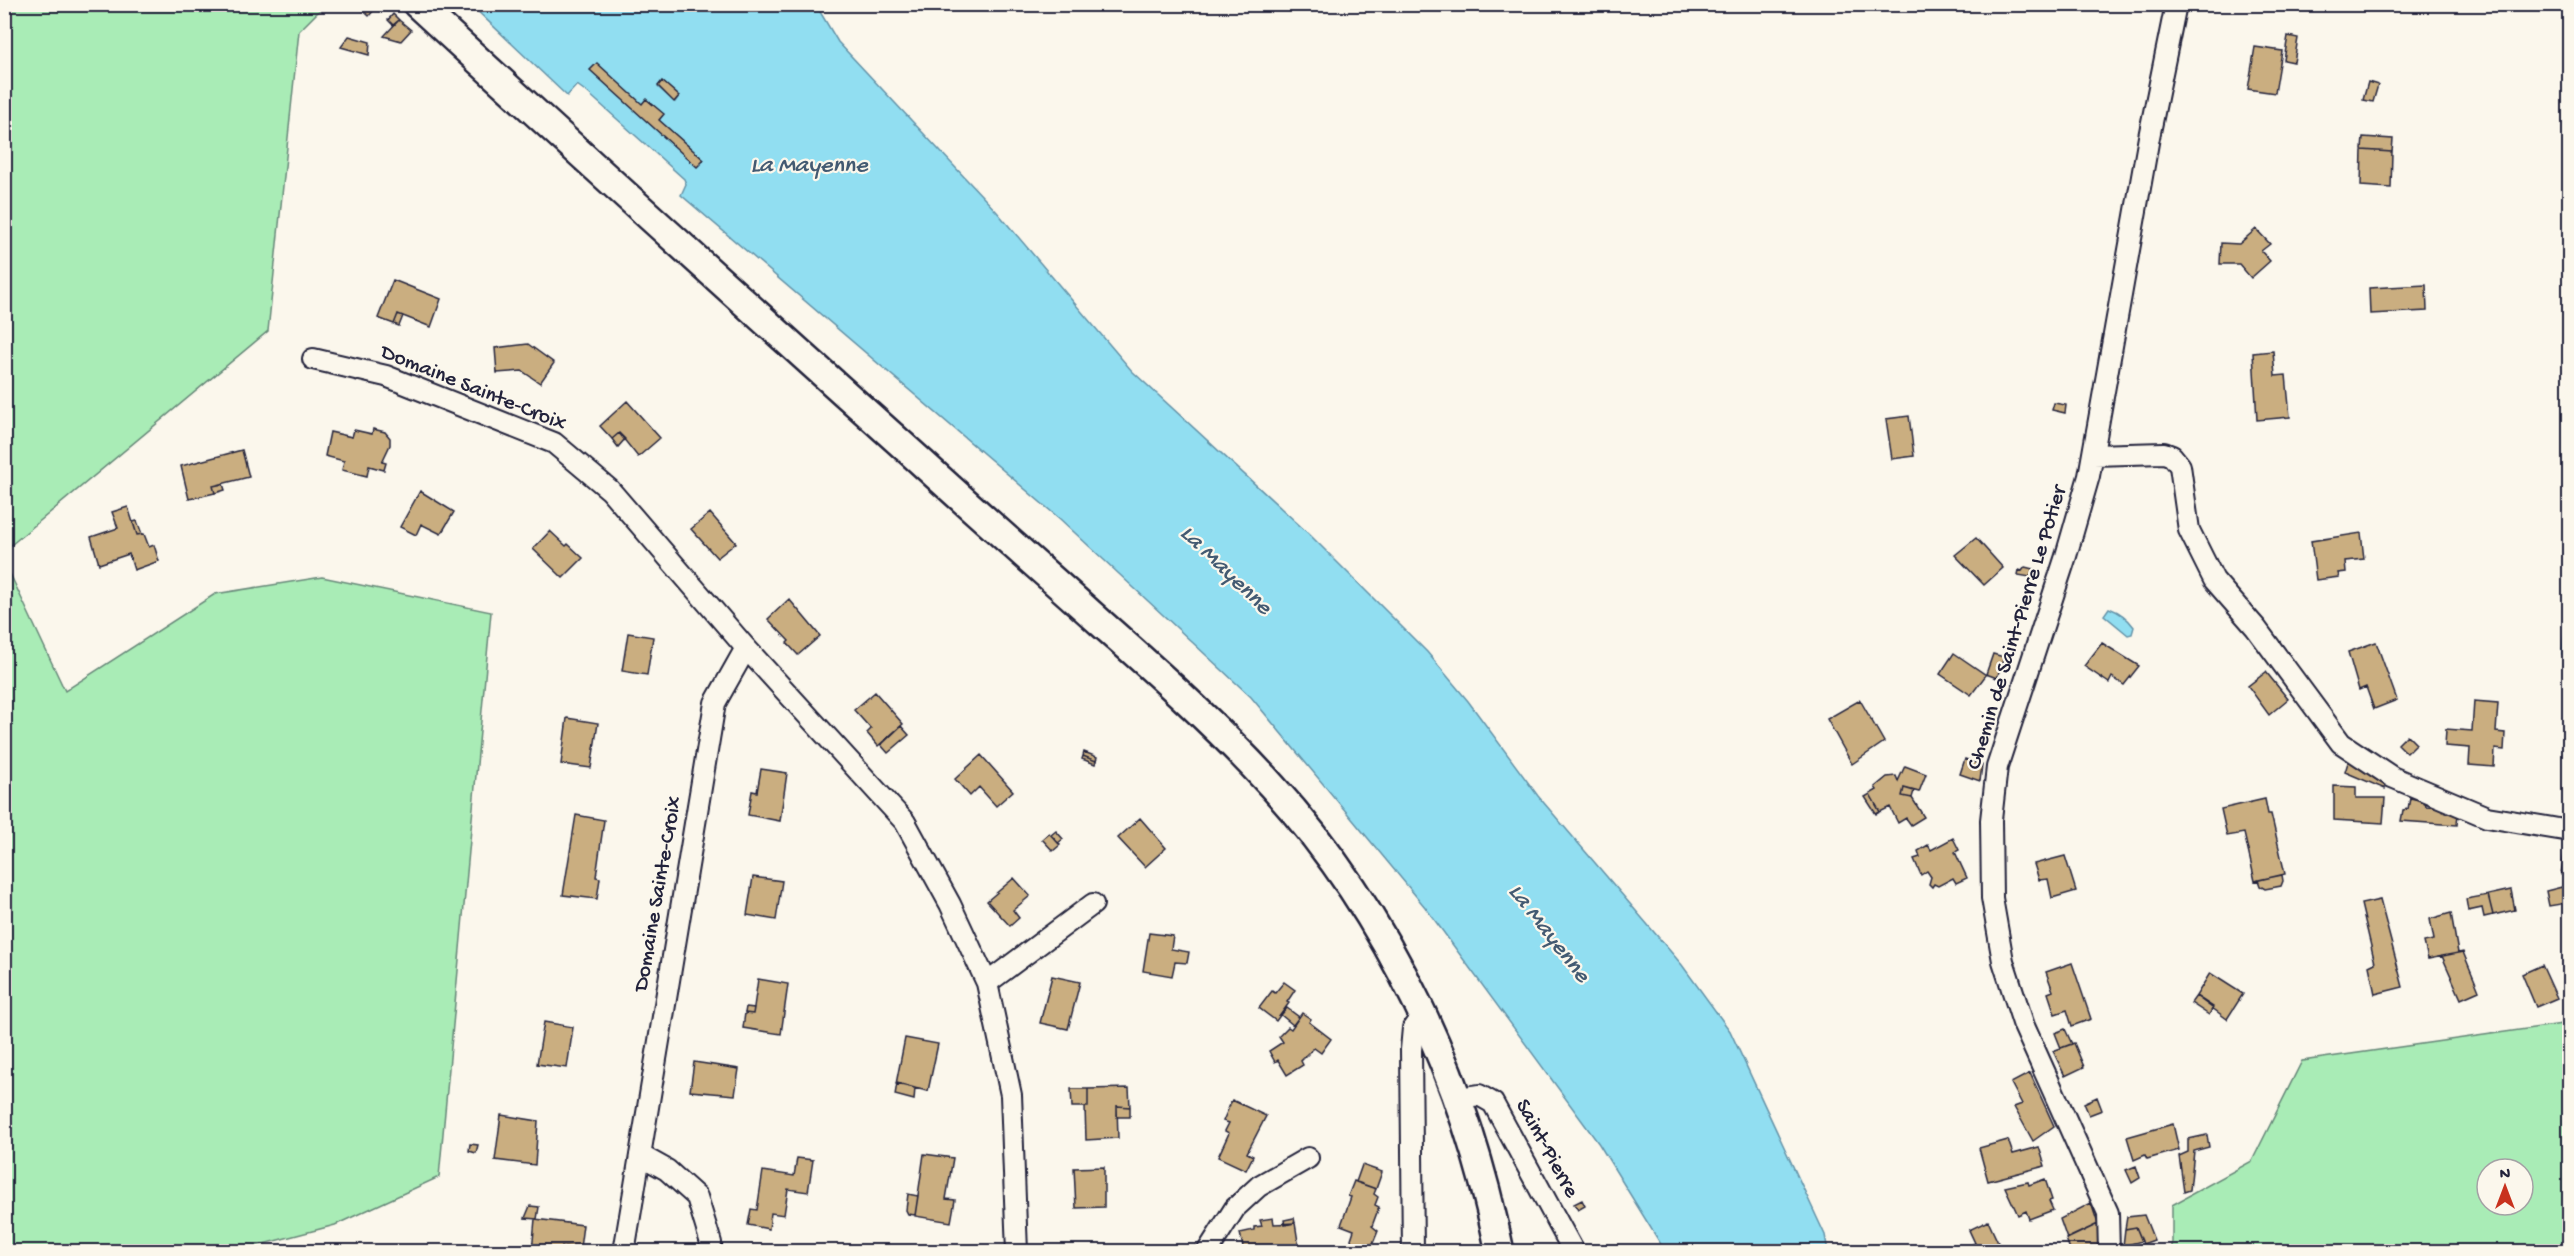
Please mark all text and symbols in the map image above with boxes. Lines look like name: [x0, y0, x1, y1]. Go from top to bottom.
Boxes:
water label: La Mayenne: [750, 152, 869, 181]
street label: Domaine Sainte-Croix: [375, 339, 570, 438]
street label: Chemin de Saint-Pierre Le Potier: [1962, 481, 2074, 773]
water label: La Mayenne: [1173, 520, 1278, 623]
street label: Domaine Sainte-Croix: [629, 794, 689, 996]
water label: La Mayenne: [1501, 879, 1596, 990]
street label: Saint-Pierre: [1508, 1095, 1584, 1203]
north arrow: [2475, 1157, 2535, 1217]
text: N: [2500, 1166, 2511, 1185]

